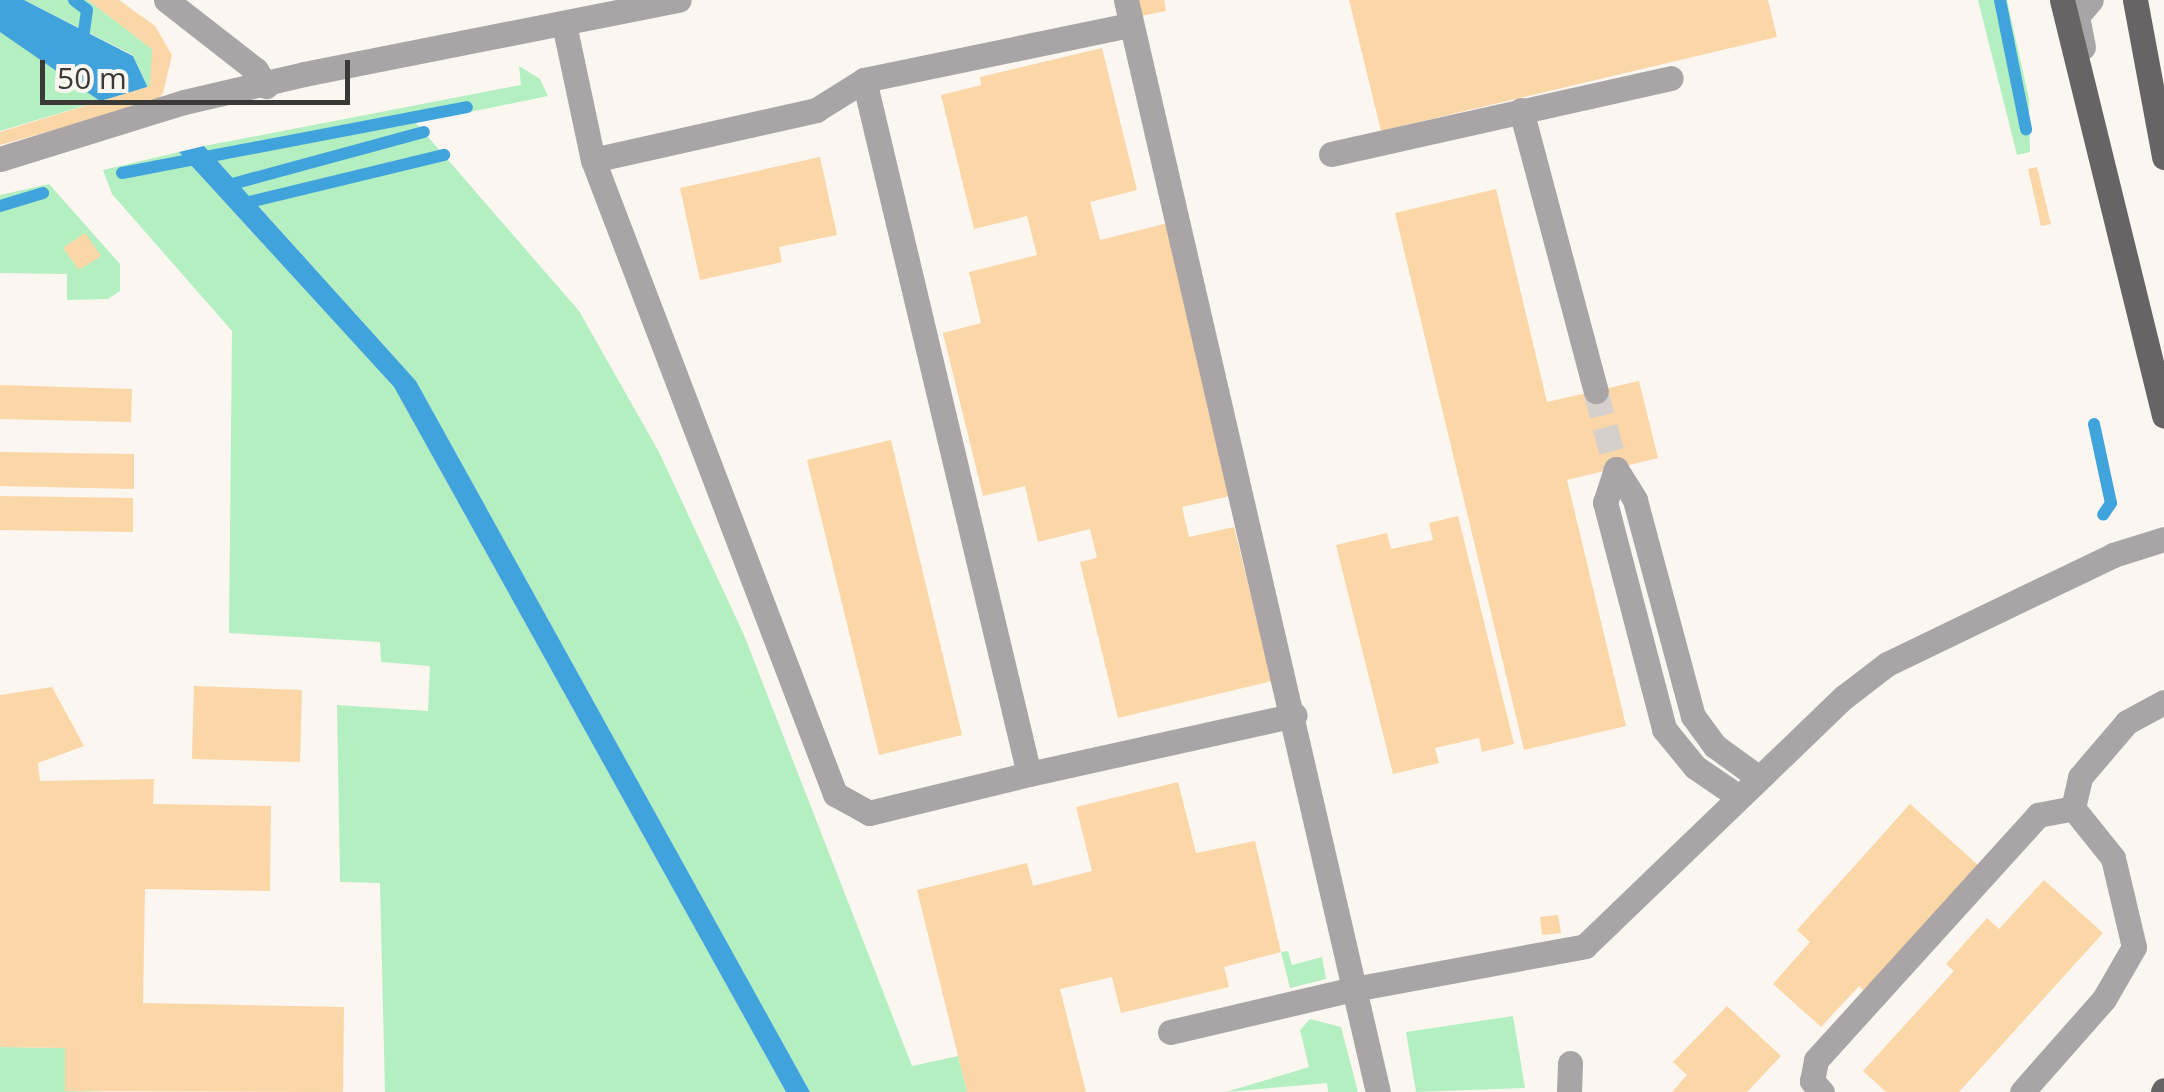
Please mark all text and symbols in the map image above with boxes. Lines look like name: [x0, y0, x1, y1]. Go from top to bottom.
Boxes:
scale bar: [45, 40, 355, 102]
text: 50 m: [57, 57, 127, 98]

